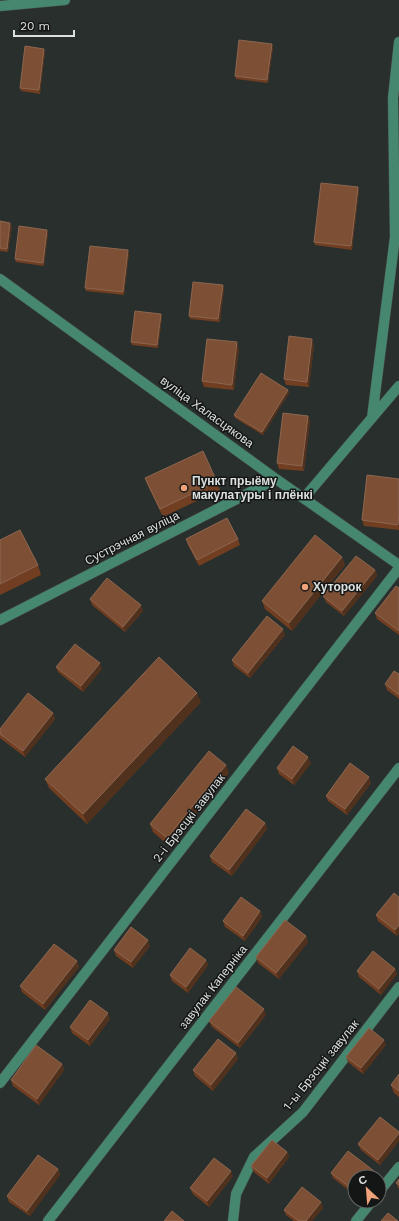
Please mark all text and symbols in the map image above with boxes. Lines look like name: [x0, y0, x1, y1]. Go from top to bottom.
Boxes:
scale bar: [14, 12, 74, 38]
text: 20 m: [20, 19, 50, 33]
street label: вуліца Халасцякова: [158, 373, 257, 451]
place label: Пункт прыёму макулатуры і плёнкі: [192, 474, 313, 502]
marker: Пункт прыёму макулатуры і плёнкі: [179, 483, 189, 493]
street label: Сустрэчная вуліца: [82, 508, 182, 568]
place label: Хуторок: [313, 580, 362, 594]
marker: Хуторок: [300, 582, 310, 592]
street label: 2-і Брэсцкі завулак: [150, 770, 228, 865]
street label: завулак Каперніка: [176, 942, 250, 1032]
street label: 1-ы Брэсцкі завулак: [280, 1016, 362, 1113]
north arrow: [347, 1169, 387, 1209]
text: С: [356, 1173, 369, 1188]

